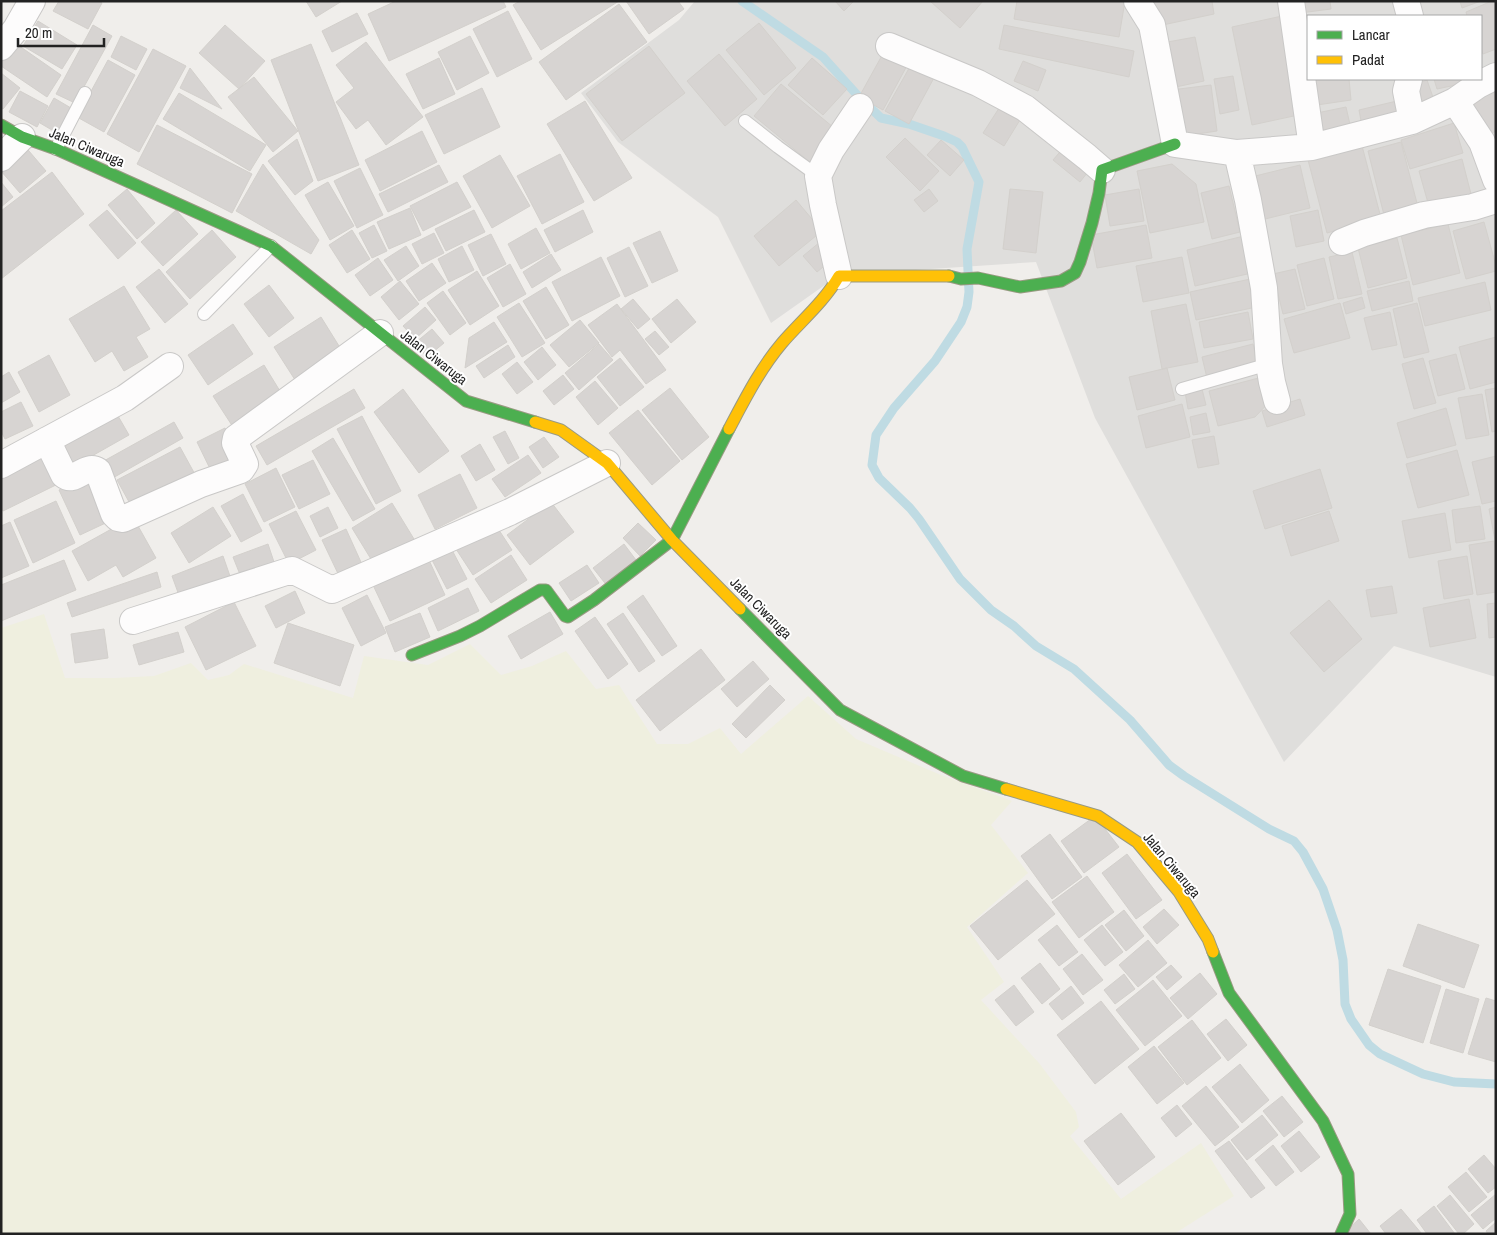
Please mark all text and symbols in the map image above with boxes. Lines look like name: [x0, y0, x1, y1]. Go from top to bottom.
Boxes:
scale bar: [18, 15, 104, 47]
legend: [1307, 15, 1482, 80]
text: 20 m: [25, 22, 52, 43]
text: Lancar: [1352, 24, 1390, 45]
text: Padat: [1352, 49, 1385, 70]
street label: Jalan Ciwaruga: [47, 123, 128, 171]
street label: Jalan Ciwaruga: [397, 325, 471, 389]
street label: Jalan Ciwaruga: [726, 573, 796, 643]
street label: Jalan Ciwaruga: [1139, 829, 1205, 902]

